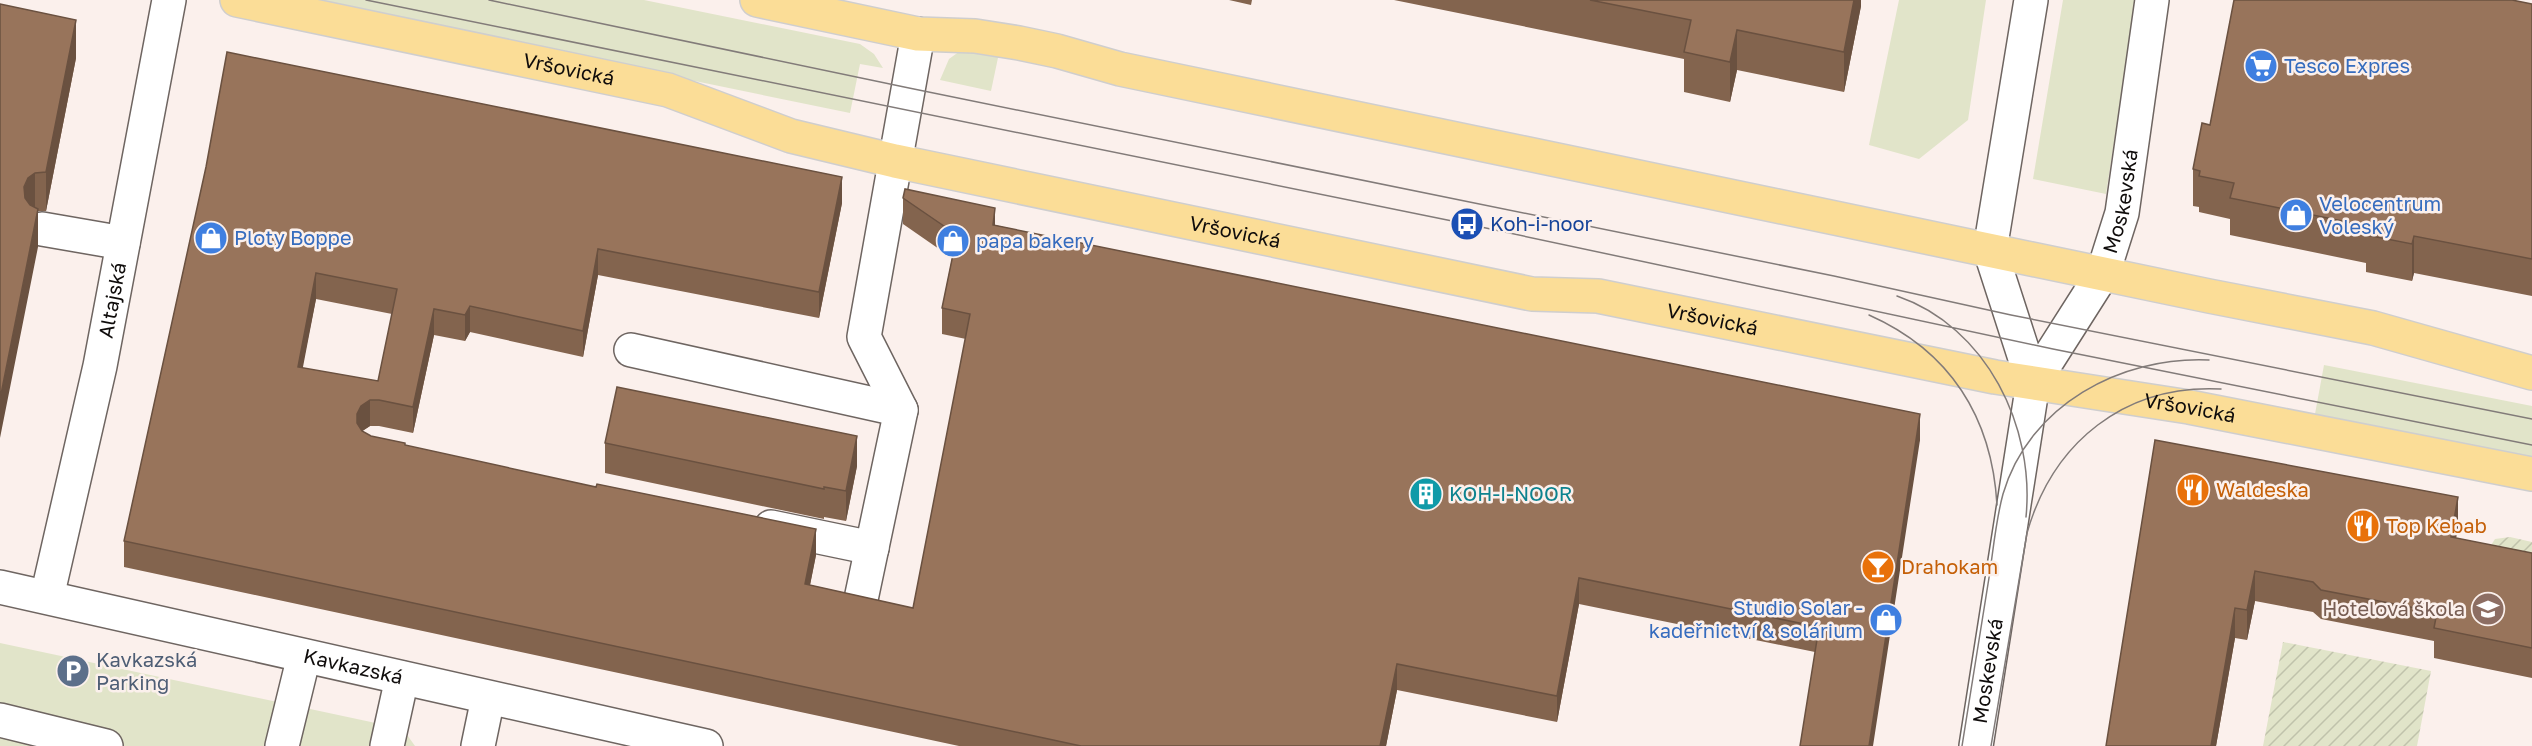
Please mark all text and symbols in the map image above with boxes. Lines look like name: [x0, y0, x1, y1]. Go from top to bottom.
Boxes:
street label: Vršovická: [521, 47, 617, 90]
supermarket icon: Tesco Expres: [2243, 48, 2279, 84]
place label: Tesco Expres: [2284, 53, 2410, 77]
street label: Moskevská: [2097, 148, 2142, 256]
place label: Velocentrum Voleský: [2319, 191, 2441, 238]
shop icon: Velocentrum Voleský: [2278, 197, 2314, 233]
bus stop icon: Koh-i-noor: [1449, 206, 1485, 242]
street label: Vršovická: [1188, 210, 1283, 252]
place label: Koh-i-noor: [1490, 211, 1593, 235]
shop icon: Ploty Boppe: [193, 220, 229, 256]
shop icon: papa bakery: [935, 223, 971, 259]
place label: Ploty Boppe: [234, 225, 352, 249]
place label: papa bakery: [976, 228, 1094, 252]
street label: Altajská: [93, 260, 130, 340]
street label: Vršovická: [1665, 297, 1760, 339]
street label: Vršovická: [2143, 387, 2238, 427]
restaurant icon: Waldeska: [2175, 472, 2211, 508]
building icon: KOH-I-NOOR: [1408, 476, 1444, 512]
place label: Waldeska: [2216, 477, 2309, 501]
place label: KOH-I-NOOR: [1449, 481, 1572, 505]
restaurant icon: Top Kebab: [2345, 508, 2381, 544]
place label: Top Kebab: [2386, 513, 2487, 537]
bar icon: Drahokam: [1860, 549, 1896, 585]
place label: Drahokam: [1901, 554, 1998, 578]
school or university icon: Hotelová škola: [2470, 591, 2506, 627]
place label: Studio Solar - kadeřnictví & solárium: [1649, 595, 1863, 642]
place label: Hotelová škola: [2322, 596, 2465, 620]
shop icon: Studio Solar - kadeřnictví & solárium: [1868, 602, 1904, 638]
street label: Moskevská: [1967, 616, 2007, 725]
street label: Kavkazská: [301, 643, 405, 688]
place label: Kavkazská Parking: [96, 647, 197, 694]
parking icon: Kavkazská Parking: [55, 653, 91, 689]

